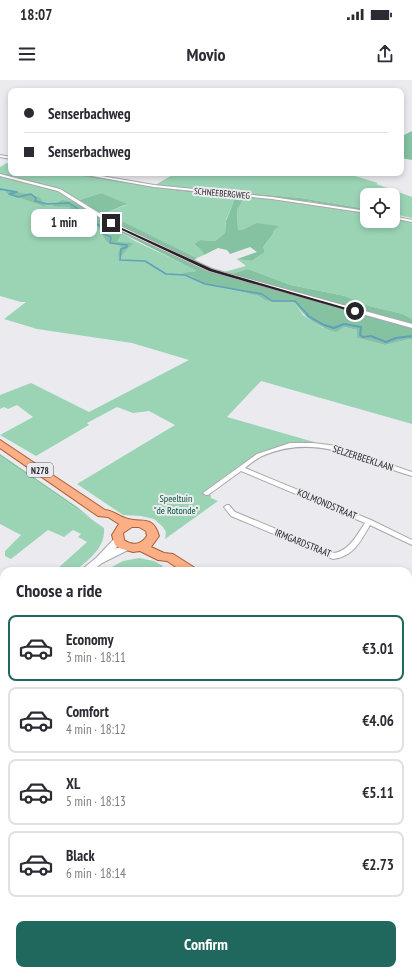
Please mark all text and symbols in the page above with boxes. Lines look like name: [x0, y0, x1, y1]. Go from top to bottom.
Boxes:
text: 18:07: [20, 5, 52, 24]
icon: menu: [16, 43, 38, 65]
text: Movio: [186, 43, 226, 66]
icon: share: [374, 43, 396, 65]
text: Senserbachweg: [48, 104, 131, 123]
text: Senserbachweg: [48, 142, 131, 161]
street label: SCHNEEBERGWEG: [193, 185, 251, 201]
map controls: [360, 188, 400, 228]
button: locate: [360, 188, 400, 228]
callout: 1 min: [31, 209, 97, 237]
text: 1 min: [51, 214, 77, 231]
route end: [102, 214, 120, 232]
route start: [346, 302, 364, 320]
street label: SELZERBEEKLAAN: [331, 442, 395, 474]
road number: N278: [27, 463, 53, 477]
street label: KOLMONDSTRAAT: [295, 486, 359, 523]
park label: Speeltuin "de Rotonde": [154, 492, 199, 517]
street label: IRMGARDSTRAAT: [273, 526, 334, 560]
text: Choose a ride: [16, 579, 102, 602]
icon: car: [18, 630, 54, 666]
text: Economy: [66, 630, 114, 649]
text: €3.01: [362, 639, 394, 658]
text: 3 min · 18:11: [66, 649, 126, 666]
icon: car: [18, 702, 54, 738]
text: Comfort: [66, 702, 109, 721]
text: €4.06: [362, 711, 394, 730]
text: 4 min · 18:12: [66, 721, 126, 738]
icon: car: [18, 774, 54, 810]
text: XL: [66, 774, 80, 793]
text: €5.11: [362, 783, 394, 802]
text: 5 min · 18:13: [66, 793, 126, 810]
icon: car: [18, 846, 54, 882]
text: Black: [66, 846, 95, 865]
text: €2.73: [362, 855, 394, 874]
text: 6 min · 18:14: [66, 865, 126, 882]
button: Confirm: [16, 921, 396, 967]

